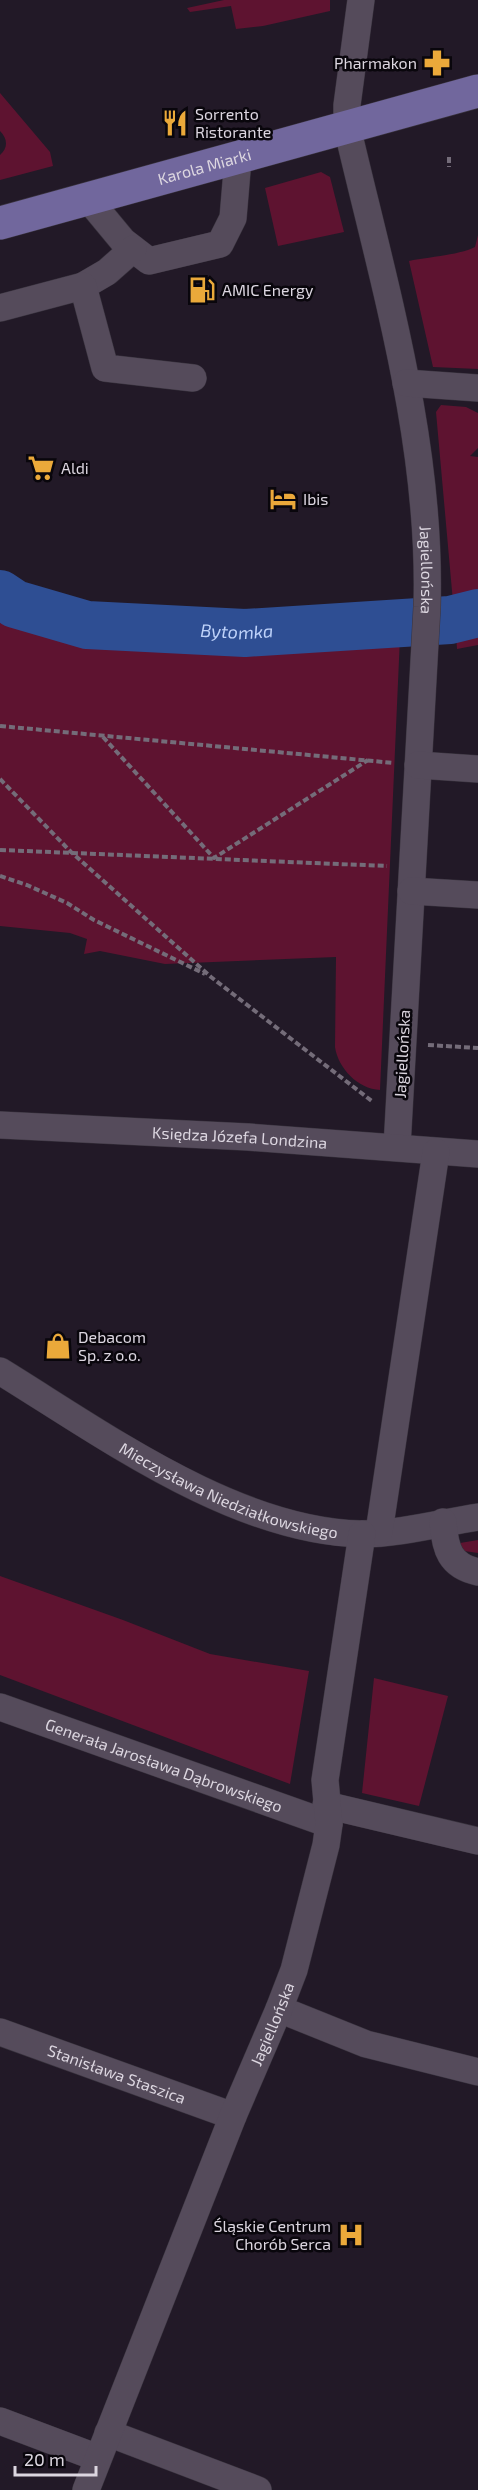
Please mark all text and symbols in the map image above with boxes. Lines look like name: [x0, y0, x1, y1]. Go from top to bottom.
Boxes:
pharmacy icon: Pharmakon: [422, 48, 452, 78]
place label: Pharmakon: [334, 53, 417, 72]
place label: Sorrento Ristorante: [195, 104, 271, 141]
restaurant icon: Sorrento Ristorante: [160, 108, 190, 138]
street label: Karola Miarki: [155, 144, 253, 188]
fuel station icon: AMIC Energy: [187, 275, 217, 305]
place label: AMIC Energy: [222, 280, 314, 299]
supermarket icon: Aldi: [26, 453, 56, 483]
place label: Aldi: [61, 458, 89, 477]
hotel icon: Ibis: [268, 484, 298, 514]
place label: Ibis: [303, 489, 328, 508]
street label: Jagiellońska: [416, 525, 437, 615]
water label: Bytomka: [200, 619, 274, 643]
street label: Jagiellońska: [390, 1009, 413, 1099]
street label: Księdza Józefa Londzina: [152, 1122, 328, 1152]
place label: Debacom Sp. z o.o.: [78, 1327, 146, 1364]
shop icon: Debacom Sp. z o.o.: [43, 1331, 73, 1361]
street label: Mieczysława Niedziałkowskiego: [116, 1438, 339, 1541]
street label: Generała Jarosława Dąbrowskiego: [43, 1714, 285, 1816]
street label: Jagiellońska: [246, 1979, 297, 2068]
street label: Stanisława Staszica: [45, 2040, 188, 2107]
place label: Śląskie Centrum Chorób Serca: [213, 2216, 331, 2253]
hospital icon: Śląskie Centrum Chorób Serca: [336, 2220, 366, 2250]
scale bar: [15, 2439, 96, 2477]
text: 20 m: [24, 2448, 65, 2470]

